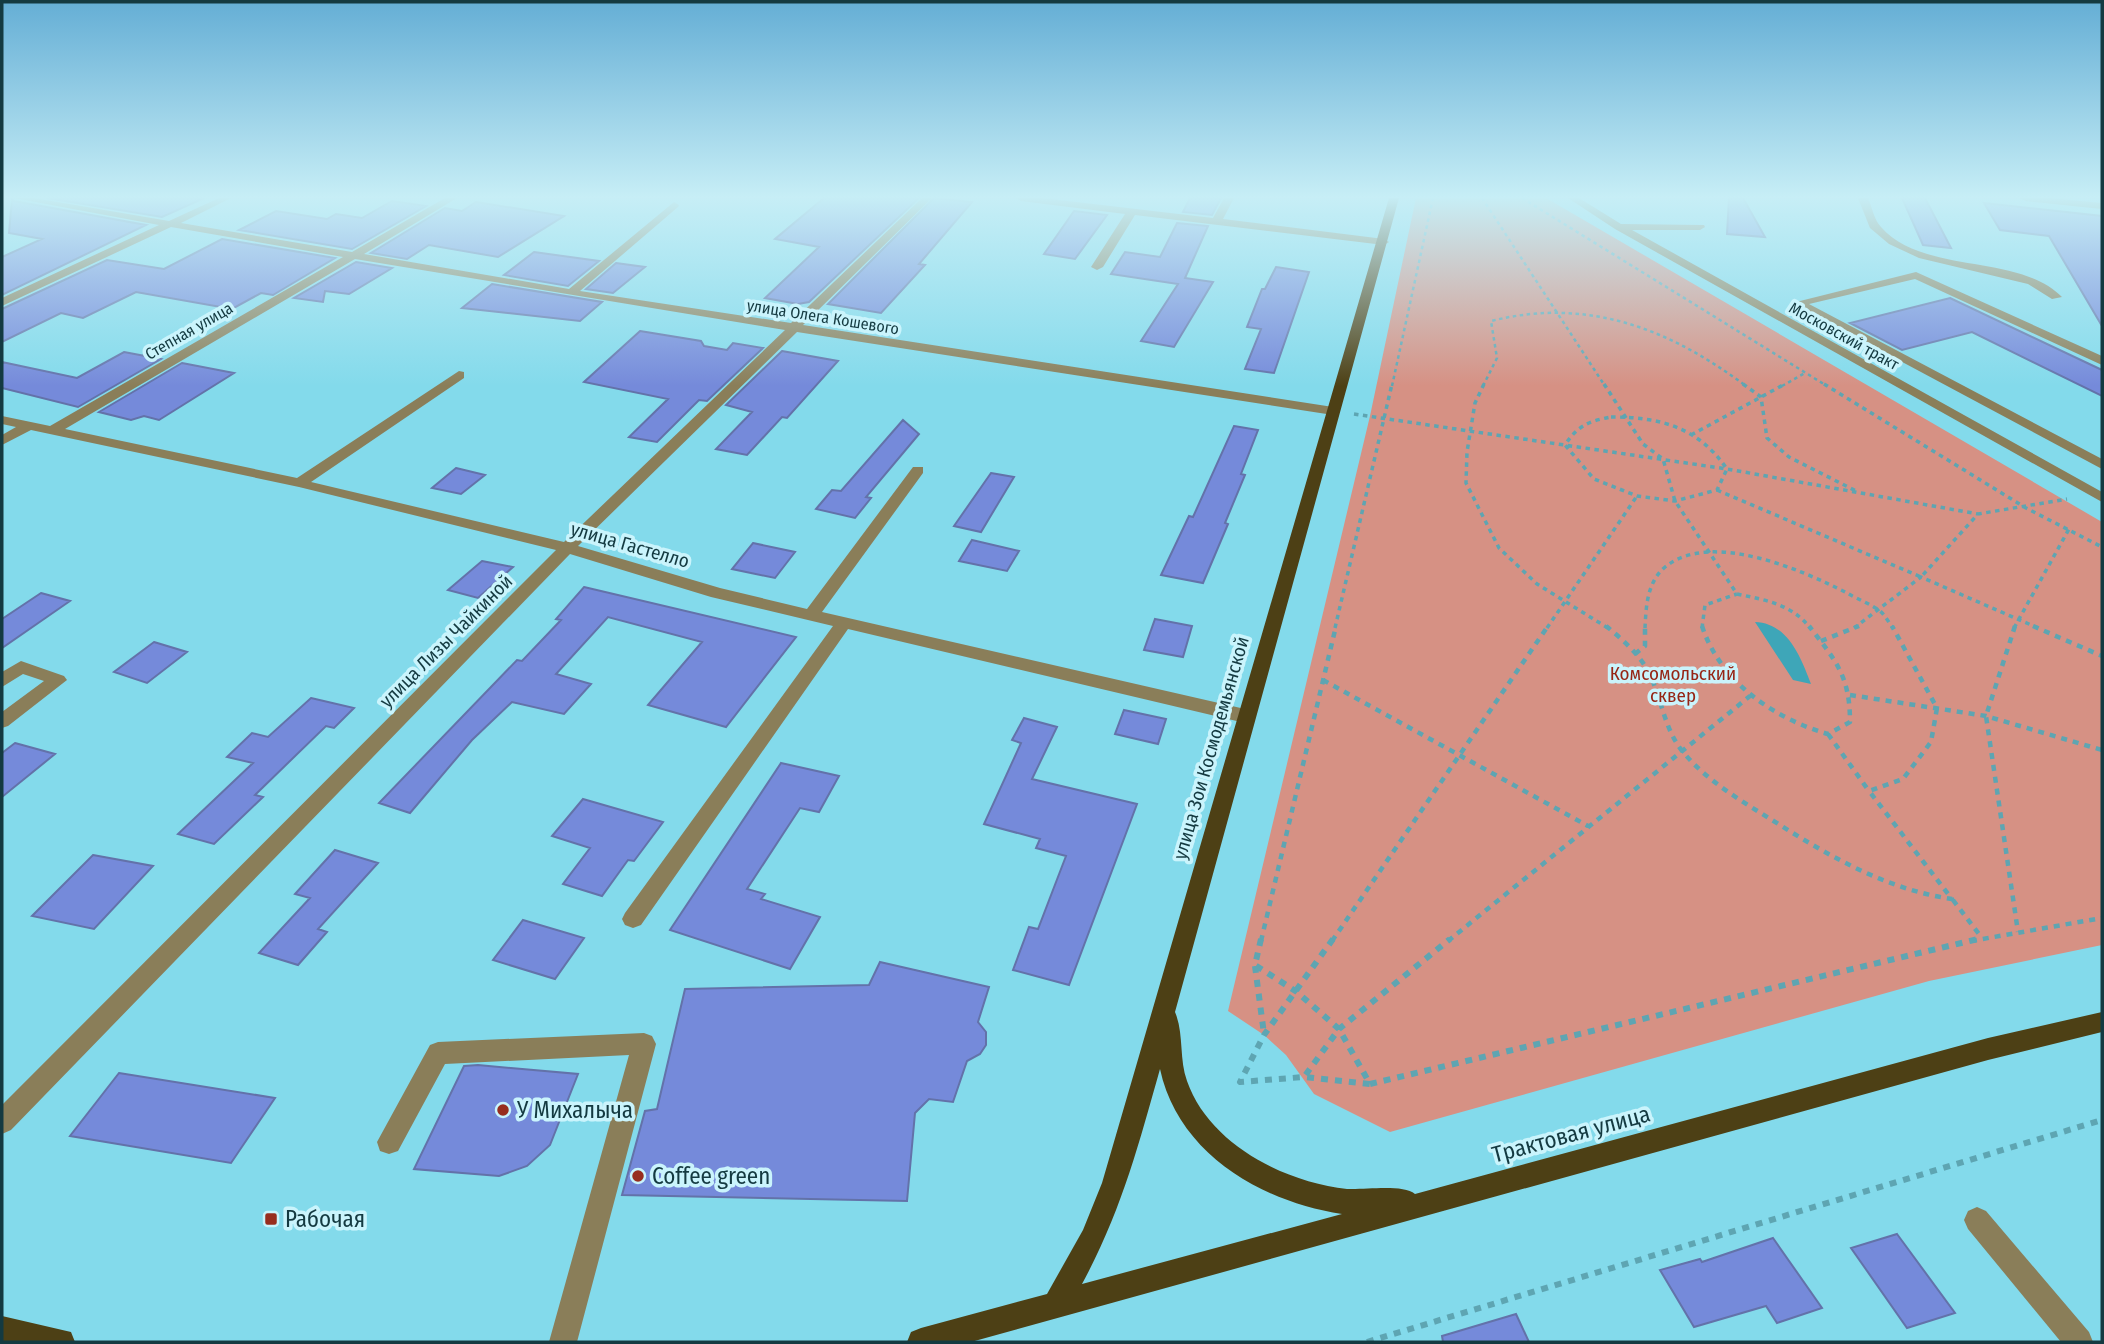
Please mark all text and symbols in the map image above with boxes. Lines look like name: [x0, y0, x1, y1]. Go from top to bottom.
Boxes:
street label: улица Олега Кошевого: [746, 296, 900, 338]
street label: Степная улица: [142, 298, 236, 364]
street label: Московский тракт: [1786, 298, 1903, 374]
street label: улица Гастелло: [568, 517, 692, 573]
street label: улица Лизы Чайкиной: [375, 570, 517, 712]
street label: улица Зои Космодемьянской: [1168, 634, 1254, 862]
park label: Комсомольский сквер: [1610, 662, 1736, 707]
place label: У Михалыча: [516, 1096, 633, 1124]
street label: Трактовая улица: [1489, 1099, 1653, 1169]
marker: У Михалыча: [495, 1102, 511, 1118]
place label: Coffee green: [652, 1162, 770, 1190]
marker: Coffee green: [630, 1168, 646, 1184]
place label: Рабочая: [285, 1205, 365, 1233]
marker: Рабочая: [263, 1211, 279, 1227]

